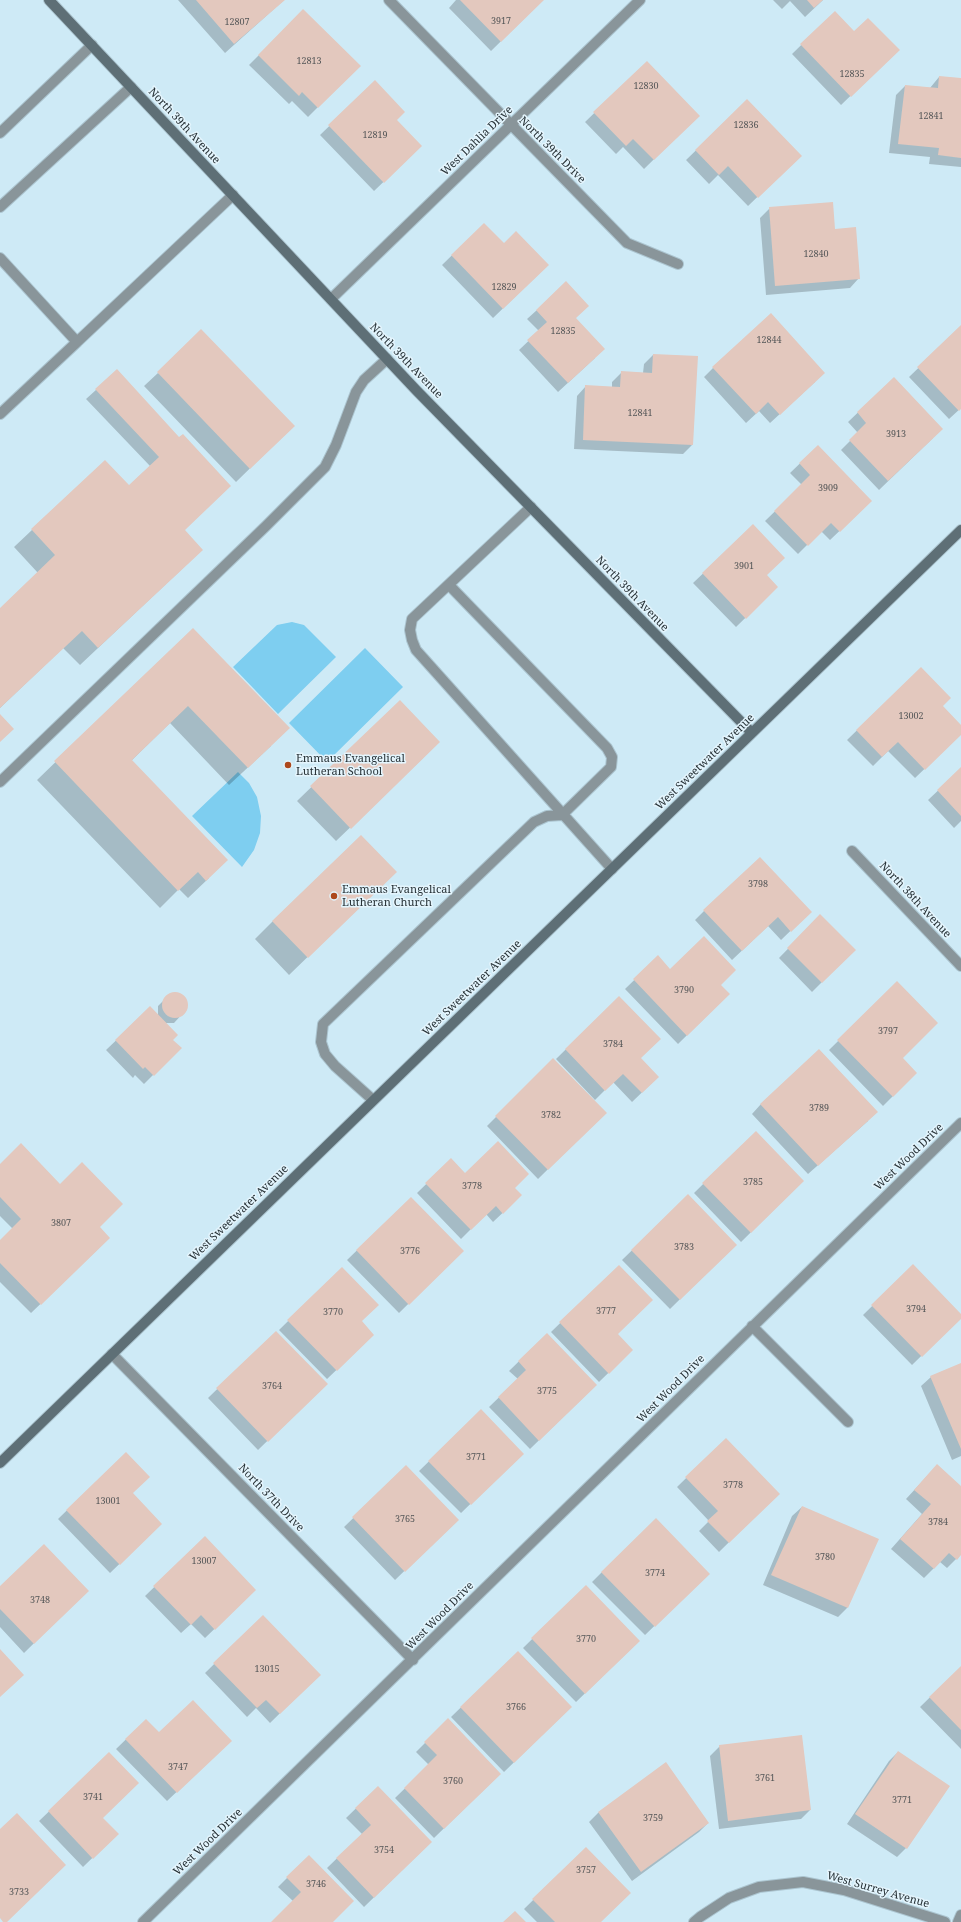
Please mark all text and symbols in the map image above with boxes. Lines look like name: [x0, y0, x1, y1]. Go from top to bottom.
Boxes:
house number: 3917: [491, 16, 511, 26]
house number: 12807: [224, 17, 250, 27]
house number: 12813: [296, 56, 322, 66]
house number: 12835: [839, 69, 865, 79]
house number: 12830: [633, 81, 659, 91]
street label: North 39th Avenue: [145, 85, 223, 167]
street label: West Dahlia Drive: [438, 103, 516, 179]
house number: 12841: [918, 111, 944, 121]
street label: North 39th Drive: [516, 114, 588, 186]
house number: 12836: [733, 120, 759, 130]
house number: 12819: [362, 130, 388, 140]
house number: 12840: [803, 249, 829, 259]
house number: 12829: [491, 282, 517, 292]
street label: North 39th Avenue: [367, 321, 445, 401]
house number: 12835: [550, 326, 576, 336]
house number: 12844: [756, 335, 782, 345]
house number: 12841: [627, 408, 653, 418]
house number: 3913: [886, 429, 906, 439]
house number: 3909: [818, 483, 838, 493]
street label: North 39th Avenue: [593, 554, 671, 634]
house number: 3901: [734, 561, 754, 571]
street label: West Sweetwater Avenue: [653, 711, 757, 813]
house number: 13002: [898, 711, 924, 721]
place label: Emmaus Evangelical Lutheran School: [296, 752, 405, 778]
marker: Emmaus Evangelical Lutheran School: [283, 760, 293, 770]
street label: North 38th Avenue: [876, 859, 954, 941]
house number: 3798: [748, 879, 768, 889]
place label: Emmaus Evangelical Lutheran Church: [342, 883, 451, 909]
marker: Emmaus Evangelical Lutheran Church: [329, 891, 339, 901]
street label: West Sweetwater Avenue: [420, 937, 524, 1039]
house number: 3790: [674, 985, 694, 995]
house number: 3797: [878, 1026, 898, 1036]
house number: 3784: [603, 1039, 623, 1049]
house number: 3789: [809, 1103, 829, 1113]
house number: 3782: [541, 1110, 561, 1120]
street label: West Wood Drive: [872, 1121, 946, 1193]
street label: West Sweetwater Avenue: [187, 1162, 291, 1264]
house number: 3785: [743, 1177, 763, 1187]
house number: 3778: [462, 1181, 482, 1191]
house number: 3807: [51, 1218, 71, 1228]
house number: 3783: [674, 1242, 694, 1252]
house number: 3776: [400, 1246, 420, 1256]
house number: 3794: [906, 1304, 926, 1314]
house number: 3777: [596, 1306, 616, 1316]
house number: 3770: [323, 1307, 343, 1317]
street label: West Wood Drive: [634, 1352, 708, 1426]
house number: 3764: [262, 1381, 282, 1391]
house number: 3775: [537, 1386, 557, 1396]
house number: 3771: [466, 1452, 486, 1462]
street label: North 37th Drive: [235, 1462, 307, 1534]
house number: 3778: [723, 1480, 743, 1490]
house number: 13001: [95, 1496, 121, 1506]
house number: 3765: [395, 1514, 415, 1524]
house number: 3784: [928, 1517, 948, 1527]
house number: 3780: [815, 1552, 835, 1562]
house number: 13007: [191, 1556, 217, 1566]
house number: 3774: [645, 1568, 665, 1578]
street label: West Wood Drive: [403, 1579, 477, 1653]
house number: 3748: [30, 1595, 50, 1605]
house number: 3770: [576, 1634, 596, 1644]
house number: 13015: [254, 1664, 280, 1674]
house number: 3766: [506, 1702, 526, 1712]
house number: 3747: [168, 1762, 188, 1772]
house number: 3761: [755, 1773, 775, 1783]
house number: 3760: [443, 1776, 463, 1786]
house number: 3741: [83, 1792, 103, 1802]
house number: 3771: [892, 1795, 912, 1805]
street label: West Wood Drive: [171, 1806, 245, 1878]
house number: 3759: [643, 1813, 663, 1823]
house number: 3754: [374, 1845, 394, 1855]
house number: 3757: [576, 1865, 596, 1875]
street label: West Surrey Avenue: [825, 1869, 931, 1911]
house number: 3746: [306, 1879, 326, 1889]
house number: 3733: [9, 1887, 29, 1897]

